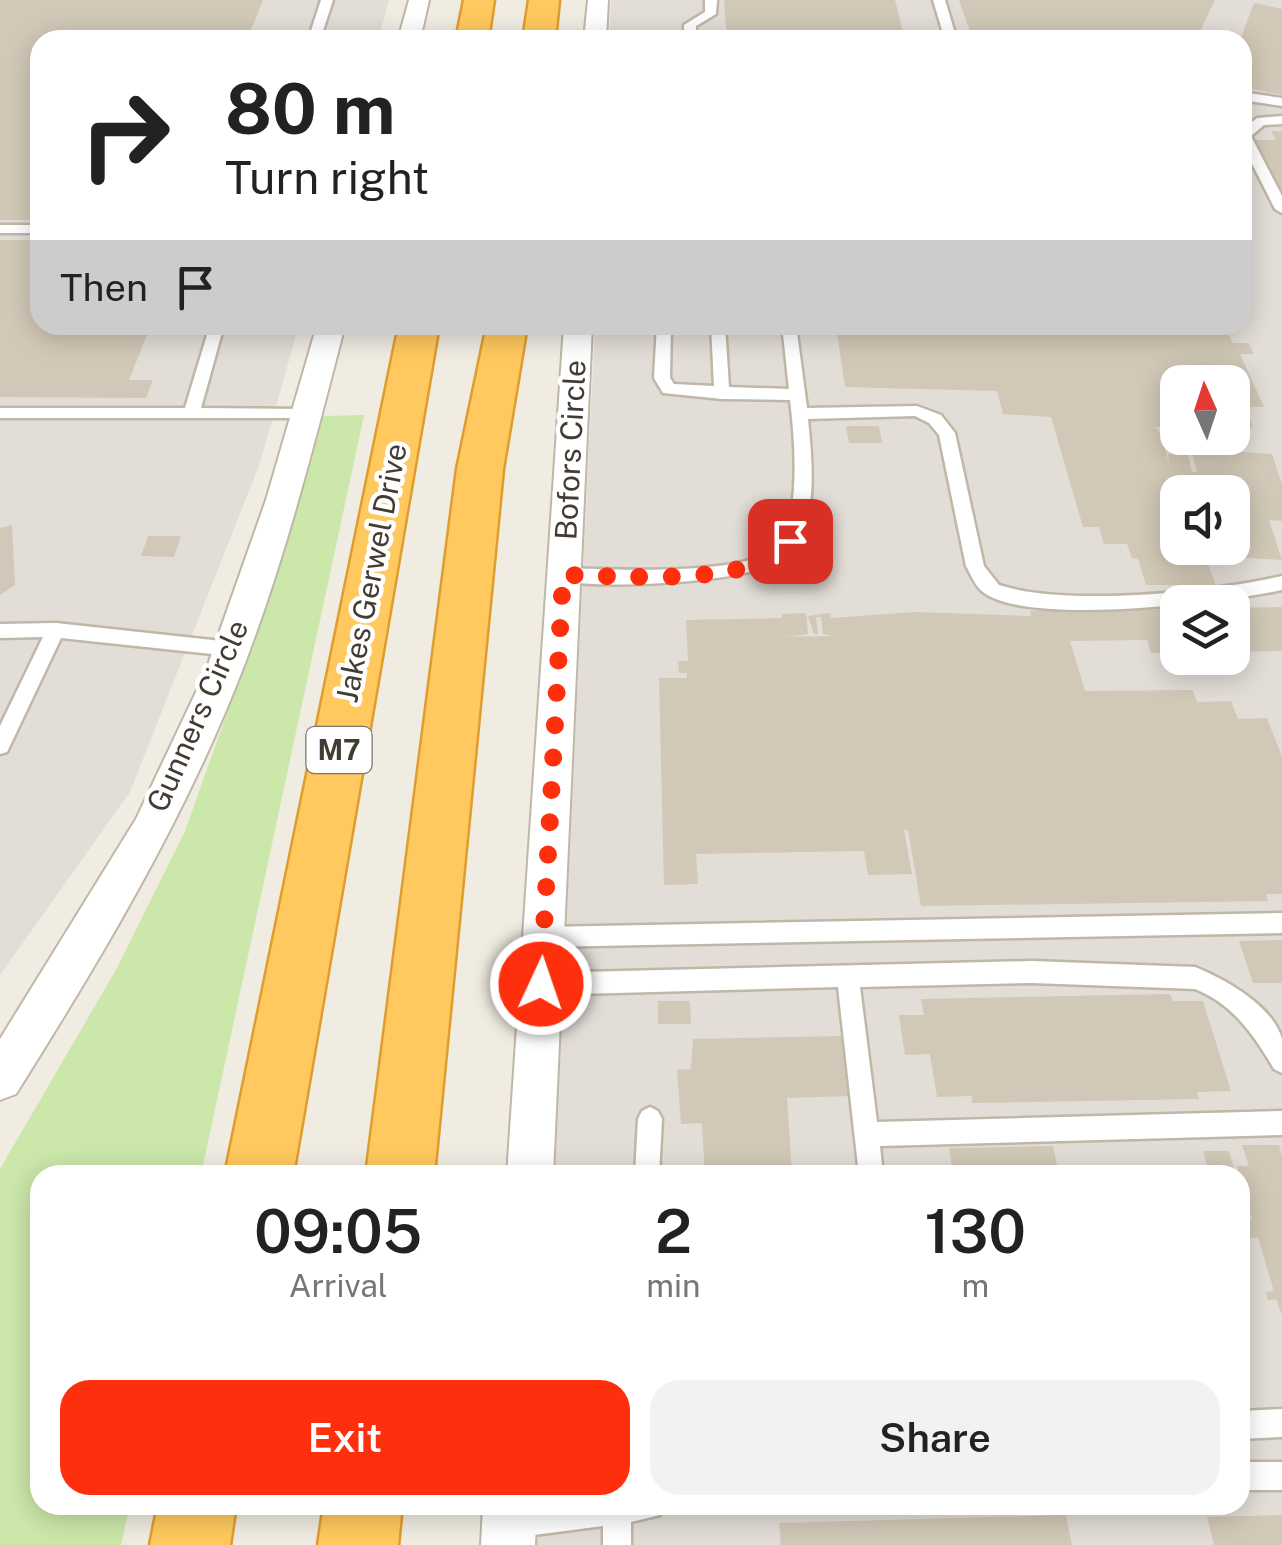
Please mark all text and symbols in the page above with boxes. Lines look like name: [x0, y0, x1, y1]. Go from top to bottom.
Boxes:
text: 80 m: [225, 67, 395, 150]
icon: right: [60, 70, 190, 200]
text: Turn right: [225, 151, 429, 204]
icon: arrive: [168, 260, 223, 315]
text: Then: [60, 265, 148, 310]
street label: Bofors Circle: [547, 359, 593, 541]
north arrow: [1160, 365, 1250, 455]
map controls: [1160, 365, 1250, 675]
street label: Jakes Gerwel Drive: [328, 440, 414, 705]
button: sound: [1160, 475, 1250, 565]
pin: [748, 499, 833, 584]
icon: arrive: [763, 514, 818, 569]
button: layers: [1160, 585, 1250, 675]
street label: Gunners Circle: [139, 614, 256, 817]
road number: M7: [306, 727, 372, 773]
position arrow: [489, 932, 593, 1036]
text: 09:05: [254, 1196, 422, 1267]
text: 2: [655, 1196, 692, 1267]
text: 130: [925, 1196, 1026, 1267]
text: Arrival: [289, 1267, 388, 1304]
text: min: [646, 1267, 701, 1304]
text: m: [961, 1267, 989, 1304]
button: Exit: [60, 1380, 630, 1495]
button: Share: [650, 1380, 1220, 1495]

